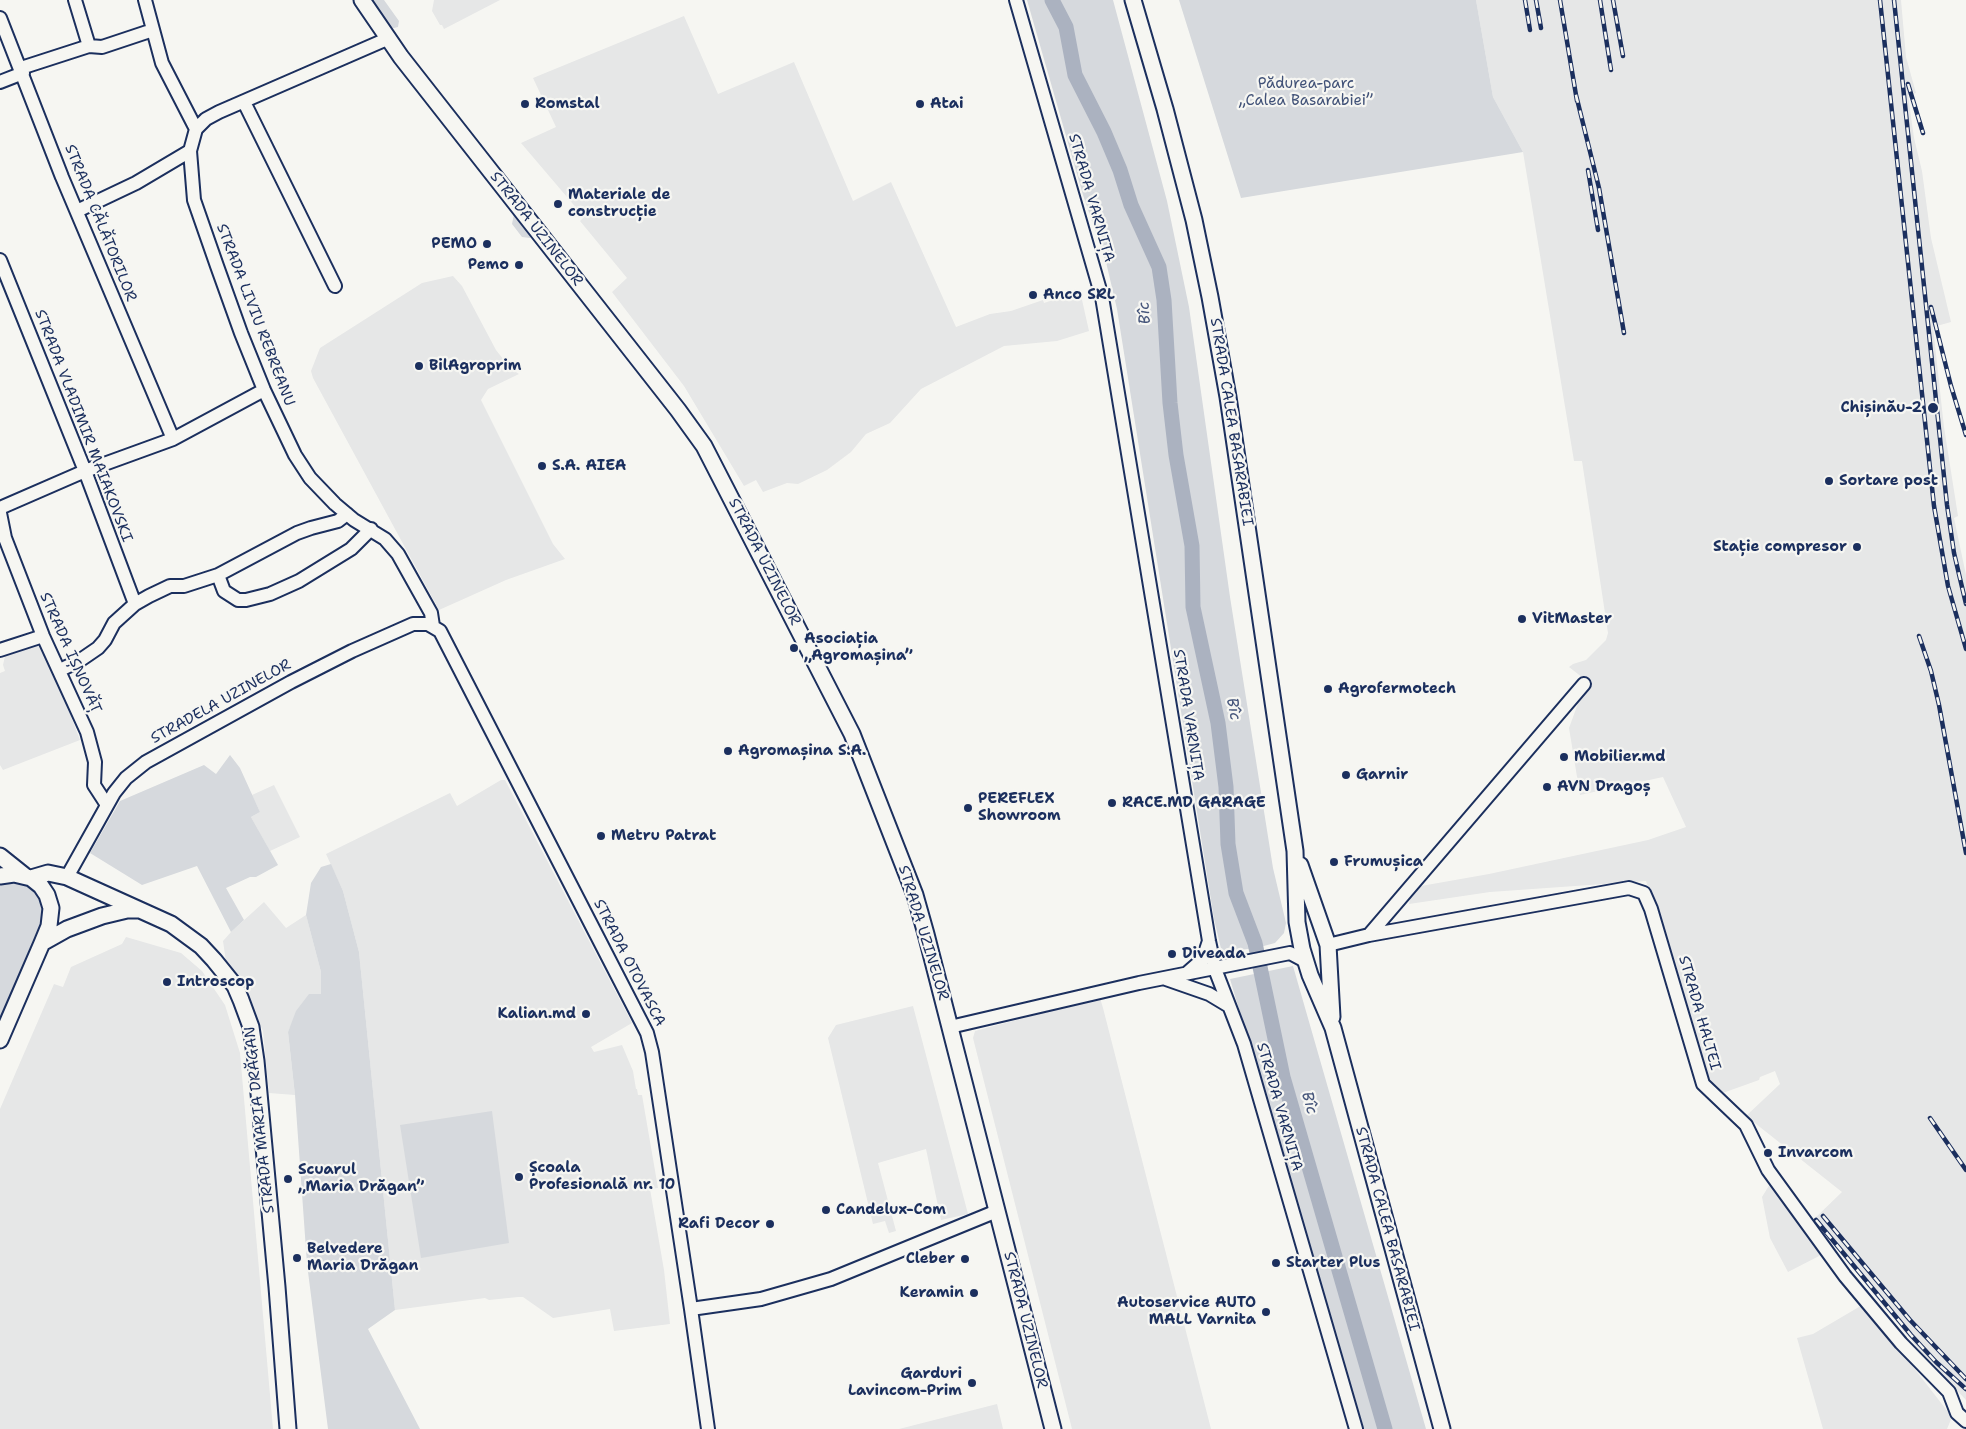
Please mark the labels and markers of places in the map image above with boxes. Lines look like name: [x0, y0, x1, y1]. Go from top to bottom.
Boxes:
place label: Romstal: [535, 95, 600, 113]
place label: Atai: [930, 95, 964, 113]
marker: Romstal: [519, 98, 531, 110]
marker: Atai: [914, 98, 926, 110]
place label: Materiale de construcție: [568, 186, 670, 221]
marker: Materiale de construcție: [552, 198, 564, 210]
place label: PEMO: [431, 235, 477, 253]
marker: PEMO: [481, 238, 493, 250]
place label: Pemo: [468, 256, 509, 274]
marker: Pemo: [513, 259, 525, 271]
place label: Anco SRL: [1043, 286, 1115, 304]
marker: Anco SRL: [1027, 289, 1039, 301]
place label: BilAgroprim: [429, 357, 521, 375]
marker: BilAgroprim: [413, 360, 425, 372]
place label: Chișinău-2: [1840, 399, 1922, 417]
marker: Chișinău-2: [1926, 401, 1940, 415]
place label: S.A. AIEA: [552, 457, 626, 475]
marker: S.A. AIEA: [536, 460, 548, 472]
place label: Sortare post: [1839, 472, 1938, 490]
marker: Sortare post: [1823, 475, 1835, 487]
place label: Stație compresor: [1713, 538, 1847, 556]
marker: Stație compresor: [1851, 541, 1863, 553]
place label: VitMaster: [1532, 610, 1612, 628]
marker: VitMaster: [1516, 613, 1528, 625]
place label: Asociația „Agromașina”: [804, 630, 913, 665]
marker: Asociația „Agromașina”: [788, 642, 800, 654]
place label: Agrofermotech: [1338, 680, 1456, 698]
marker: Agrofermotech: [1322, 683, 1334, 695]
place label: Agromașina S.A.: [738, 742, 866, 760]
marker: Agromașina S.A.: [722, 745, 734, 757]
place label: Mobilier.md: [1574, 748, 1666, 766]
marker: Mobilier.md: [1558, 751, 1570, 763]
place label: Garnir: [1356, 766, 1408, 784]
marker: Garnir: [1340, 769, 1352, 781]
place label: AVN Dragoș: [1557, 778, 1651, 796]
marker: AVN Dragoș: [1541, 781, 1553, 793]
place label: PEREFLEX Showroom: [978, 790, 1061, 825]
place label: RACE.MD GARAGE: [1122, 794, 1266, 812]
marker: RACE.MD GARAGE: [1106, 797, 1118, 809]
marker: PEREFLEX Showroom: [962, 802, 974, 814]
place label: Metru Patrat: [611, 827, 716, 845]
marker: Metru Patrat: [595, 830, 607, 842]
place label: Frumușica: [1344, 853, 1423, 871]
marker: Frumușica: [1328, 856, 1340, 868]
place label: Diveada: [1182, 945, 1246, 963]
marker: Diveada: [1166, 948, 1178, 960]
place label: Introscop: [177, 973, 254, 991]
marker: Introscop: [161, 976, 173, 988]
place label: Kalian.md: [498, 1005, 576, 1023]
marker: Kalian.md: [580, 1008, 592, 1020]
place label: Invarcom: [1778, 1144, 1853, 1162]
marker: Invarcom: [1762, 1147, 1774, 1159]
place label: Școala Profesională nr. 10: [529, 1159, 675, 1194]
place label: Scuarul „Maria Drăgan”: [298, 1161, 424, 1196]
marker: Școala Profesională nr. 10: [513, 1171, 525, 1183]
marker: Scuarul „Maria Drăgan”: [282, 1173, 294, 1185]
place label: Candelux-Com: [836, 1201, 946, 1219]
marker: Candelux-Com: [820, 1204, 832, 1216]
place label: Rafi Decor: [678, 1215, 760, 1233]
marker: Rafi Decor: [764, 1218, 776, 1230]
place label: Belvedere Maria Drăgan: [307, 1240, 419, 1275]
place label: Cleber: [906, 1250, 955, 1268]
marker: Belvedere Maria Drăgan: [291, 1252, 303, 1264]
marker: Cleber: [959, 1253, 971, 1265]
place label: Starter Plus: [1286, 1254, 1380, 1272]
marker: Starter Plus: [1270, 1257, 1282, 1269]
place label: Keramin: [900, 1284, 964, 1302]
marker: Keramin: [968, 1287, 980, 1299]
place label: Autoservice AUTO MALL Varnita: [1117, 1294, 1256, 1329]
marker: Autoservice AUTO MALL Varnita: [1260, 1306, 1272, 1318]
place label: Garduri Lavincom-Prim: [848, 1365, 962, 1400]
marker: Garduri Lavincom-Prim: [966, 1377, 978, 1389]

